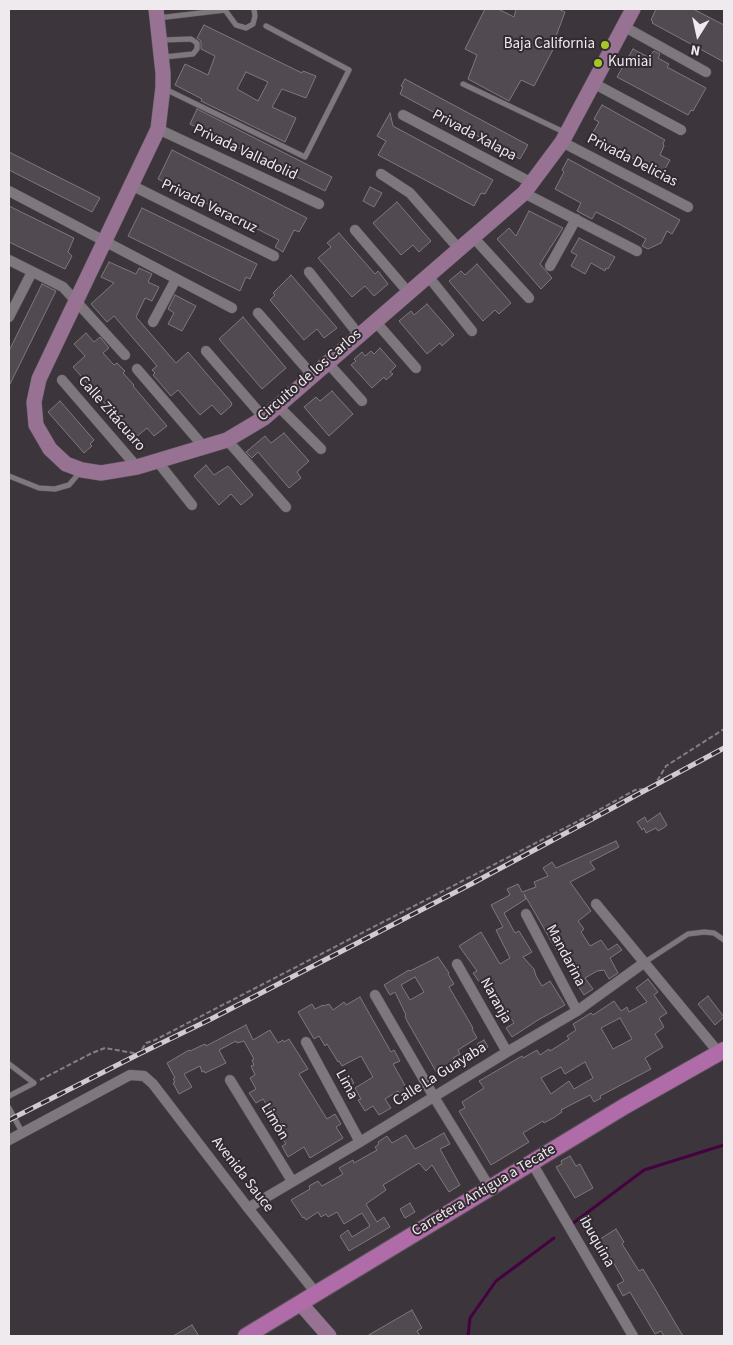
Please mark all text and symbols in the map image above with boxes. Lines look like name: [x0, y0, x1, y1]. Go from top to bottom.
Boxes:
north arrow: [673, 10, 723, 60]
place label: Baja California: [504, 36, 595, 54]
marker: Baja California: [599, 39, 611, 51]
text: N: [689, 39, 702, 60]
place label: Kumiai: [608, 54, 652, 72]
marker: Kumiai: [592, 57, 604, 69]
street label: Privada Xalapa: [429, 106, 519, 166]
street label: Privada Valladolid: [190, 121, 300, 185]
street label: Privada Delicias: [584, 130, 680, 192]
street label: Privada Veracruz: [158, 176, 260, 238]
street label: Circuito de los Carlos: [254, 326, 366, 426]
street label: Calle Zitácuaro: [73, 373, 149, 455]
street label: Mandarina: [541, 922, 589, 990]
street label: Naranja: [475, 975, 515, 1027]
street label: Calle La Guayaba: [390, 1039, 490, 1111]
street label: Lima: [331, 1067, 361, 1103]
street label: Limón: [256, 1100, 292, 1144]
street label: Avenida Sauce: [207, 1134, 277, 1216]
street label: Carretera Antigua a Tecate: [409, 1141, 559, 1241]
street label: ibuquina: [574, 1213, 618, 1271]

